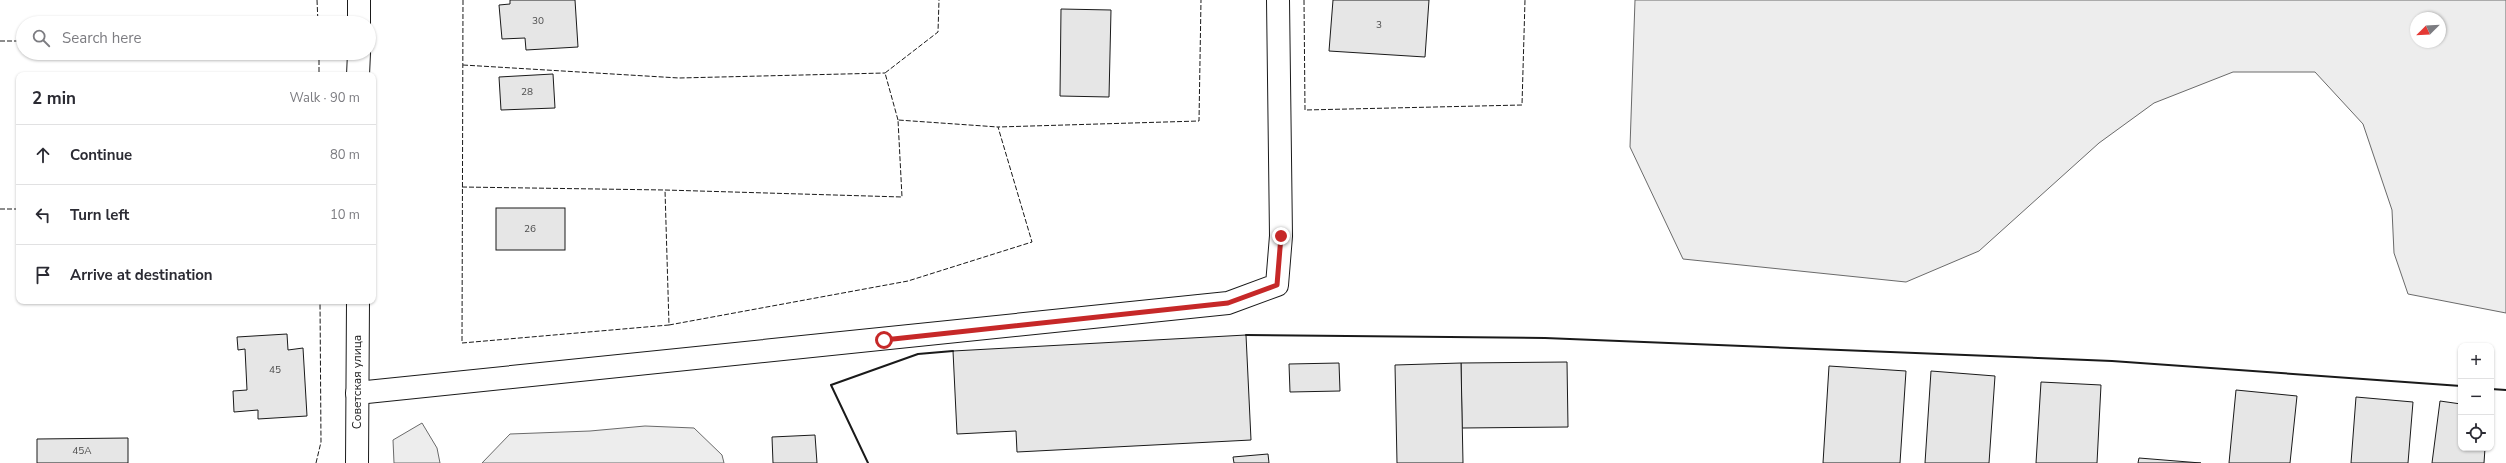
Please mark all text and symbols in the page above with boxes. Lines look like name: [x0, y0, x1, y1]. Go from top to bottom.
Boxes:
north arrow: [2410, 12, 2446, 48]
house number: 30: [532, 14, 544, 28]
search box: [16, 16, 376, 60]
house number: 3: [1376, 18, 1382, 32]
icon: search: [30, 27, 52, 49]
text: Search here: [62, 28, 142, 48]
house number: 28: [521, 85, 533, 99]
text: 2 min: [32, 87, 76, 110]
text: Walk · 90 m: [289, 89, 360, 107]
icon: ahead: [32, 144, 54, 166]
text: Continue: [70, 145, 132, 165]
text: 80 m: [330, 146, 360, 164]
icon: left: [32, 204, 54, 226]
text: Turn left: [70, 205, 129, 225]
text: 10 m: [330, 206, 360, 224]
house number: 26: [524, 222, 536, 236]
route end: [1272, 227, 1290, 245]
icon: arrive: [32, 264, 54, 286]
text: Arrive at destination: [70, 265, 213, 285]
route start: [875, 331, 893, 349]
street label: Советская улица: [349, 335, 365, 429]
map controls: [2458, 343, 2494, 451]
button: +: [2458, 343, 2494, 379]
house number: 45: [269, 363, 281, 377]
button: −: [2458, 379, 2494, 415]
button: locate: [2458, 415, 2494, 451]
house number: 45А: [72, 444, 92, 458]

